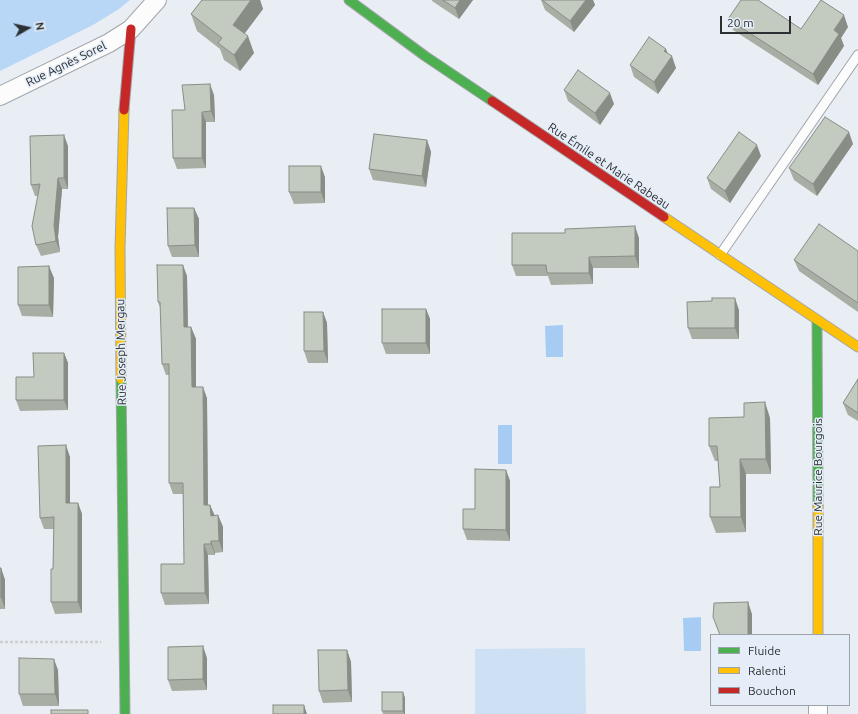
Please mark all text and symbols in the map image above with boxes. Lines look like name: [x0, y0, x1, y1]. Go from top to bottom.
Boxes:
north arrow: [8, 8, 48, 48]
scale bar: [722, 8, 793, 34]
text: 20 m: [727, 16, 754, 29]
text: N: [33, 21, 46, 31]
street label: Rue Agnès Sorel: [24, 38, 108, 90]
street label: Rue Émile et Marie Rabeau: [545, 120, 673, 212]
street label: Rue Joseph Mergau: [113, 299, 129, 405]
street label: Rue Maurice Bourgois: [811, 418, 825, 536]
legend: [710, 634, 850, 706]
text: Fluide: [748, 644, 781, 657]
text: Ralenti: [748, 664, 786, 677]
text: Bouchon: [748, 684, 796, 697]

